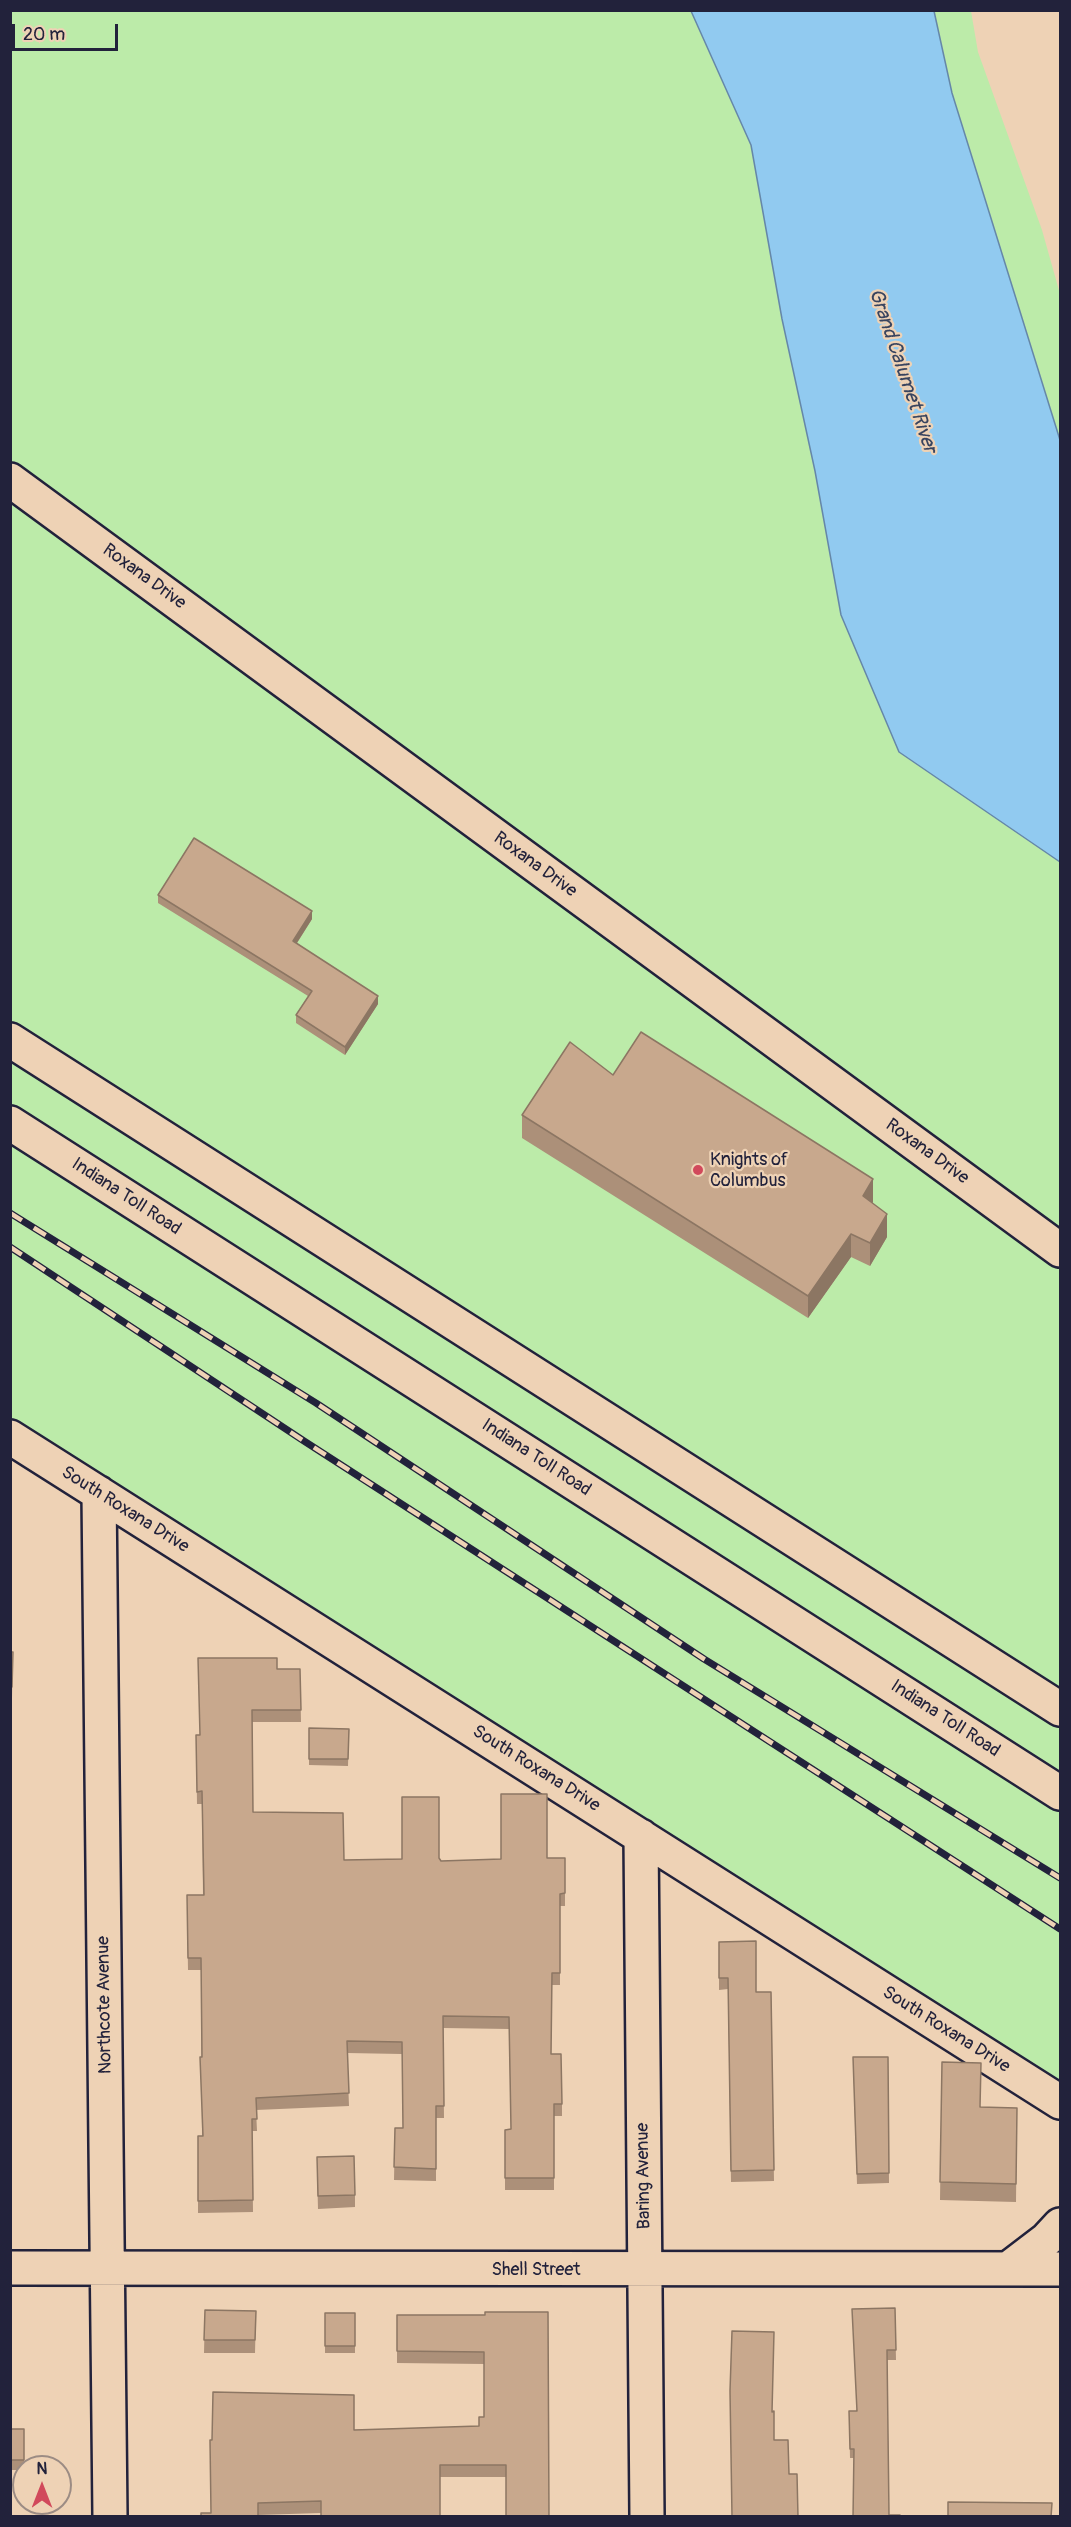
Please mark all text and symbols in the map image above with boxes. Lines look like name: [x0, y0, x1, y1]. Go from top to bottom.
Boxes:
scale bar: [15, 12, 122, 50]
text: 20 m: [23, 23, 65, 46]
water label: Grand Calumet River: [863, 286, 941, 456]
street label: Roxana Drive: [98, 540, 190, 614]
street label: Roxana Drive: [489, 828, 581, 902]
street label: Roxana Drive: [881, 1115, 973, 1189]
place label: Knights of Columbus: [710, 1149, 788, 1192]
street label: Indiana Toll Road: [67, 1154, 185, 1240]
marker: Knights of Columbus: [691, 1163, 705, 1177]
street label: Indiana Toll Road: [477, 1415, 595, 1501]
street label: South Roxana Drive: [57, 1462, 193, 1558]
street label: Indiana Toll Road: [886, 1676, 1004, 1762]
street label: South Roxana Drive: [468, 1721, 604, 1817]
street label: Northcote Avenue: [93, 1936, 117, 2074]
street label: South Roxana Drive: [878, 1982, 1014, 2078]
street label: Baring Avenue: [632, 2123, 656, 2229]
street label: Shell Street: [491, 2259, 581, 2281]
north arrow: [12, 2455, 72, 2515]
text: N: [37, 2459, 47, 2479]

